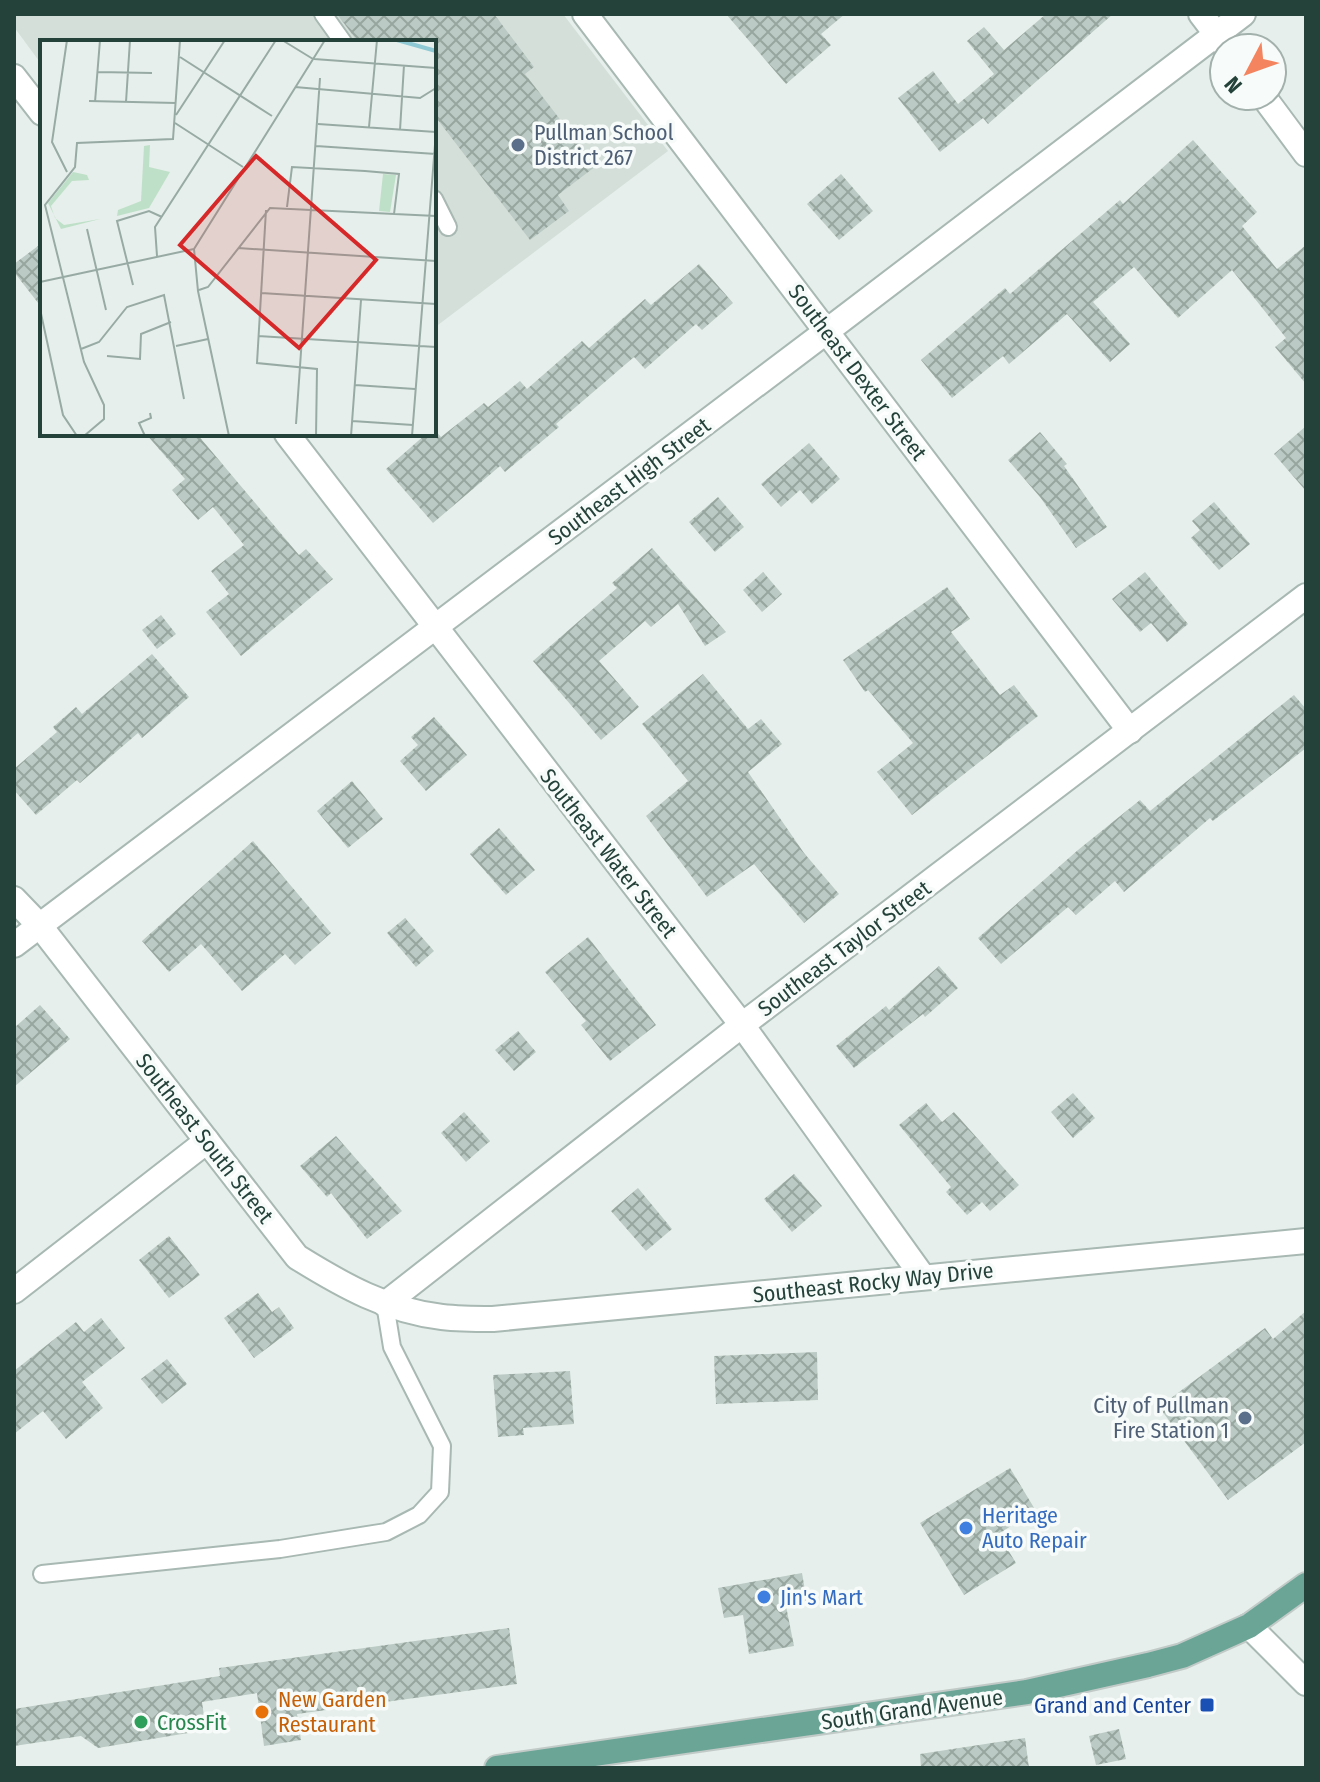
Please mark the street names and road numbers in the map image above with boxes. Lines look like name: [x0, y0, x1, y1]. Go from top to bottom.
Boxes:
street label: Southeast Dexter Street: [783, 279, 933, 466]
street label: Southeast High Street: [543, 411, 716, 551]
street label: Southeast Water Street: [534, 763, 683, 944]
street label: Southeast Taylor Street: [753, 874, 937, 1022]
street label: Southeast South Street: [130, 1048, 280, 1229]
street label: Southeast Rocky Way Drive: [752, 1256, 995, 1309]
street label: South Grand Avenue: [820, 1683, 1005, 1736]

